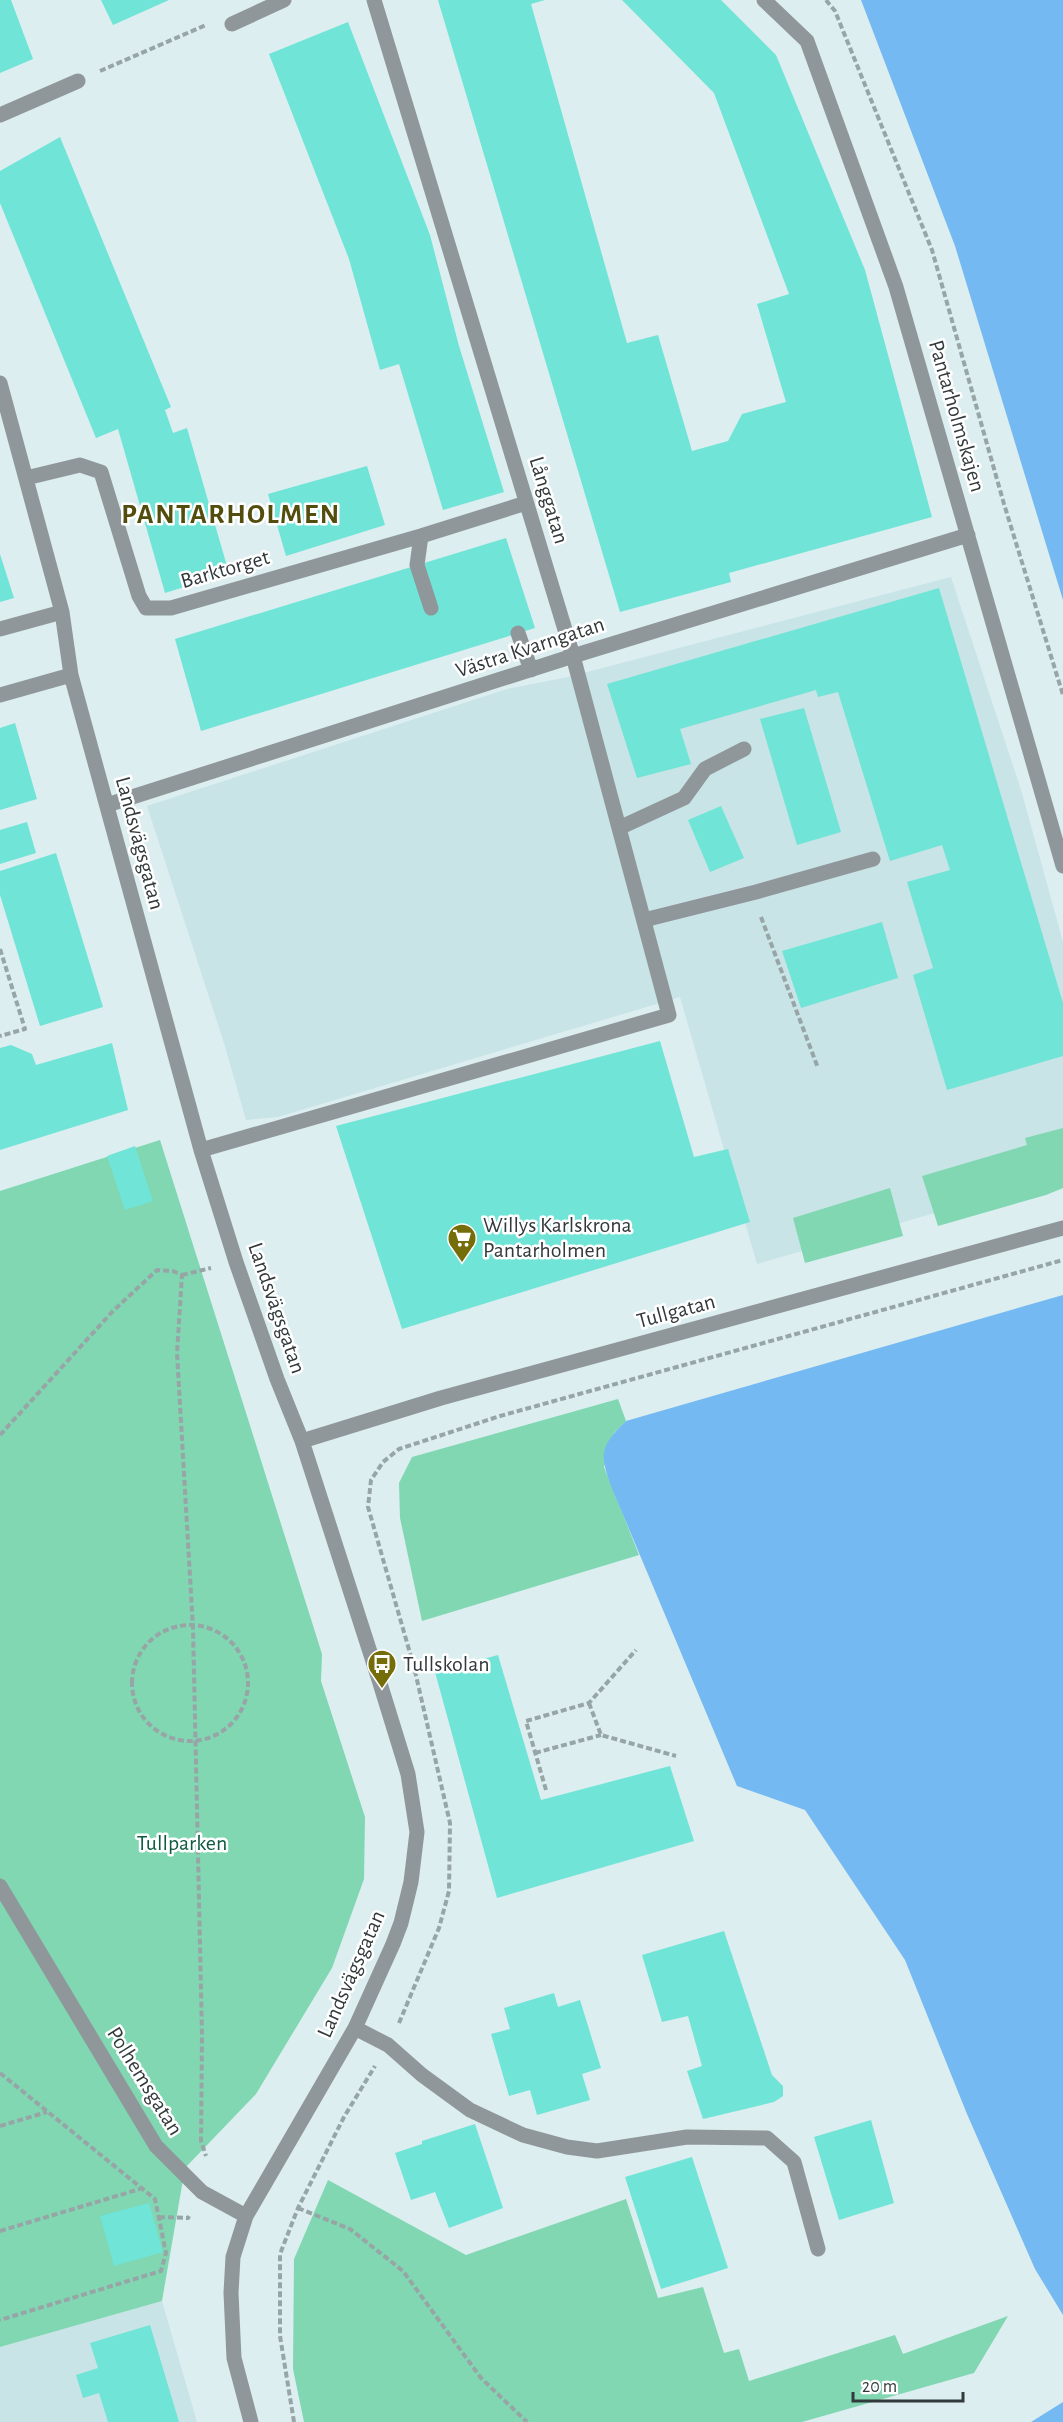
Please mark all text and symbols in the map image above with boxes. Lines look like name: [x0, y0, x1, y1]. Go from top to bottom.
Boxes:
street label: Pantarholmskajen: [925, 338, 989, 494]
street label: Långgatan: [525, 454, 573, 546]
district label: PANTARHOLMEN: [121, 501, 341, 529]
street label: Barktorget: [178, 546, 272, 592]
street label: Västra Kvarngatan: [453, 613, 607, 681]
street label: Landsvägsgatan: [112, 774, 168, 912]
place label: Willys Karlskrona Pantarholmen: [483, 1214, 632, 1261]
supermarket icon: Willys Karlskrona Pantarholmen: [446, 1222, 478, 1264]
street label: Landsvägsgatan: [244, 1240, 310, 1376]
street label: Tullgatan: [634, 1290, 718, 1332]
bus stop icon: Tullskolan: [366, 1648, 398, 1690]
place label: Tullskolan: [403, 1653, 490, 1675]
park label: Tullparken: [137, 1832, 227, 1854]
street label: Landsvägsgatan: [313, 1907, 389, 2041]
street label: Polhemsgatan: [103, 2023, 187, 2139]
scale bar: [853, 2365, 962, 2403]
text: 20 m: [862, 2378, 897, 2396]

